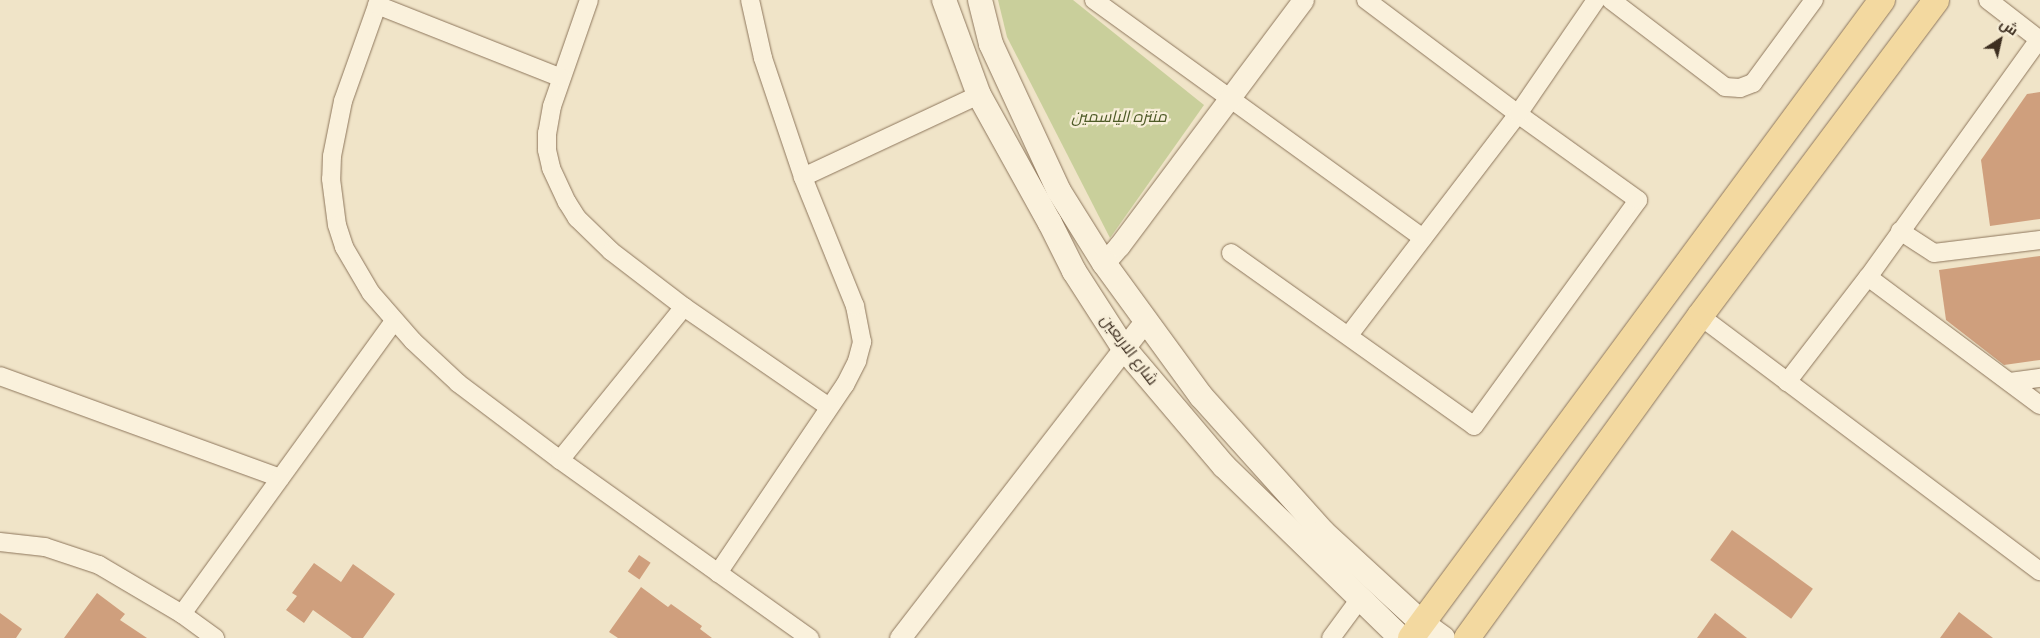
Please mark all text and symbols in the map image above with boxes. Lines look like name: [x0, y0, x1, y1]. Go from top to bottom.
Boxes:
north arrow: [1975, 15, 2025, 65]
text: ش: [1997, 15, 2021, 39]
park label: منتزه الياسمين: [1071, 107, 1167, 127]
street label: شارع الاربعين: [1096, 311, 1162, 389]

